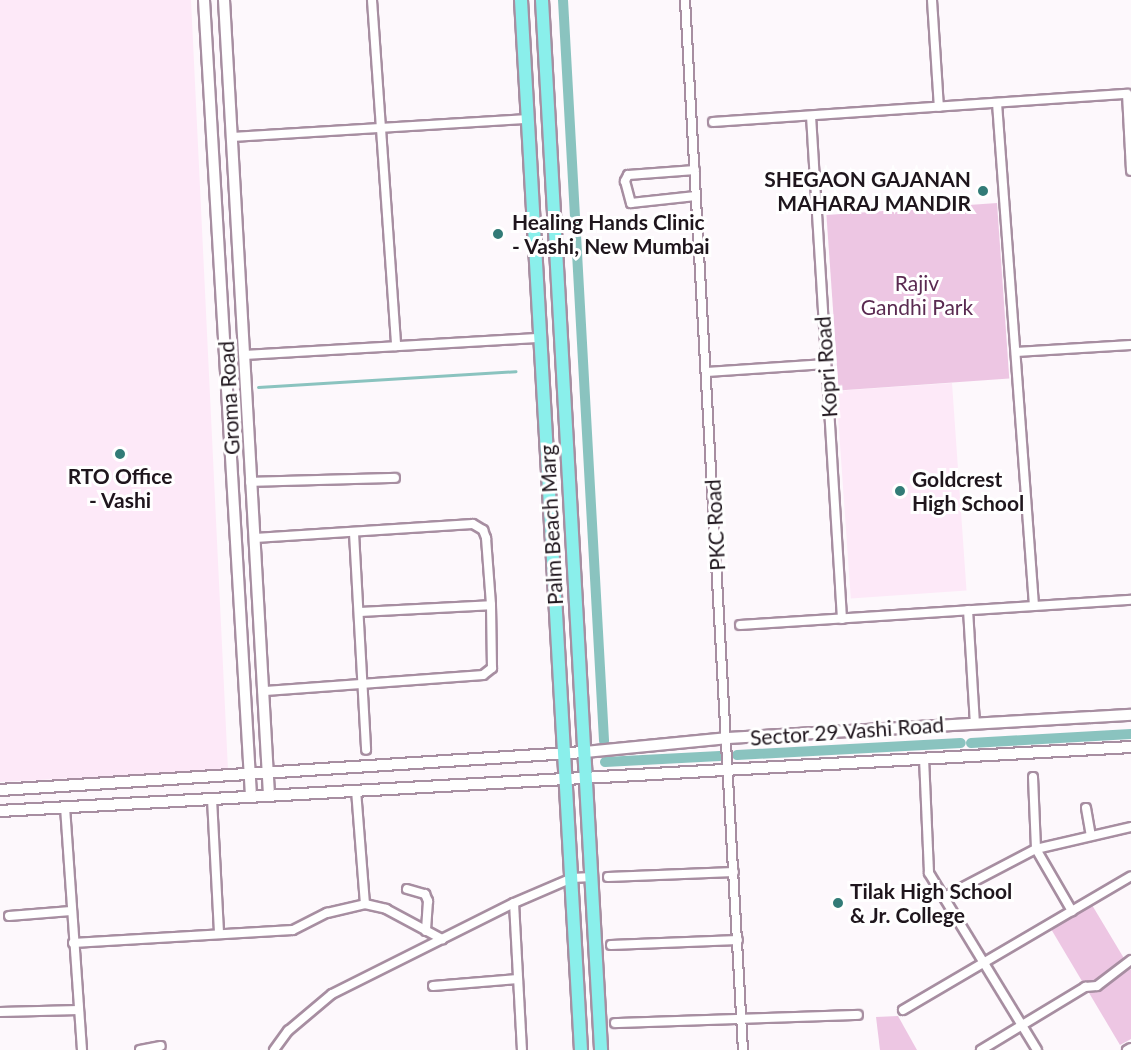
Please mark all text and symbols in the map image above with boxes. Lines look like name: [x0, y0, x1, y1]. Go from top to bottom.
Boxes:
place label: SHEGAON GAJANAN MAHARAJ MANDIR: [764, 166, 971, 216]
marker: SHEGAON GAJANAN MAHARAJ MANDIR: [976, 184, 990, 198]
place label: Healing Hands Clinic - Vashi, New Mumbai: [512, 209, 711, 259]
marker: Healing Hands Clinic - Vashi, New Mumbai: [489, 225, 507, 243]
park label: Rajiv Gandhi Park: [861, 270, 973, 320]
street label: Kopri Road: [810, 316, 842, 418]
street label: Groma Road: [213, 340, 245, 456]
street label: Palm Beach Marg: [534, 444, 568, 606]
marker: RTO Office - Vashi: [113, 447, 127, 461]
place label: RTO Office - Vashi: [68, 463, 172, 513]
place label: Goldcrest High School: [912, 466, 1024, 516]
street label: PKC Road: [700, 479, 730, 571]
marker: Goldcrest High School: [893, 484, 907, 498]
street label: Sector 29 Vashi Road: [749, 712, 945, 750]
place label: Tilak High School & Jr. College: [850, 878, 1012, 928]
marker: Tilak High School & Jr. College: [831, 896, 845, 910]

